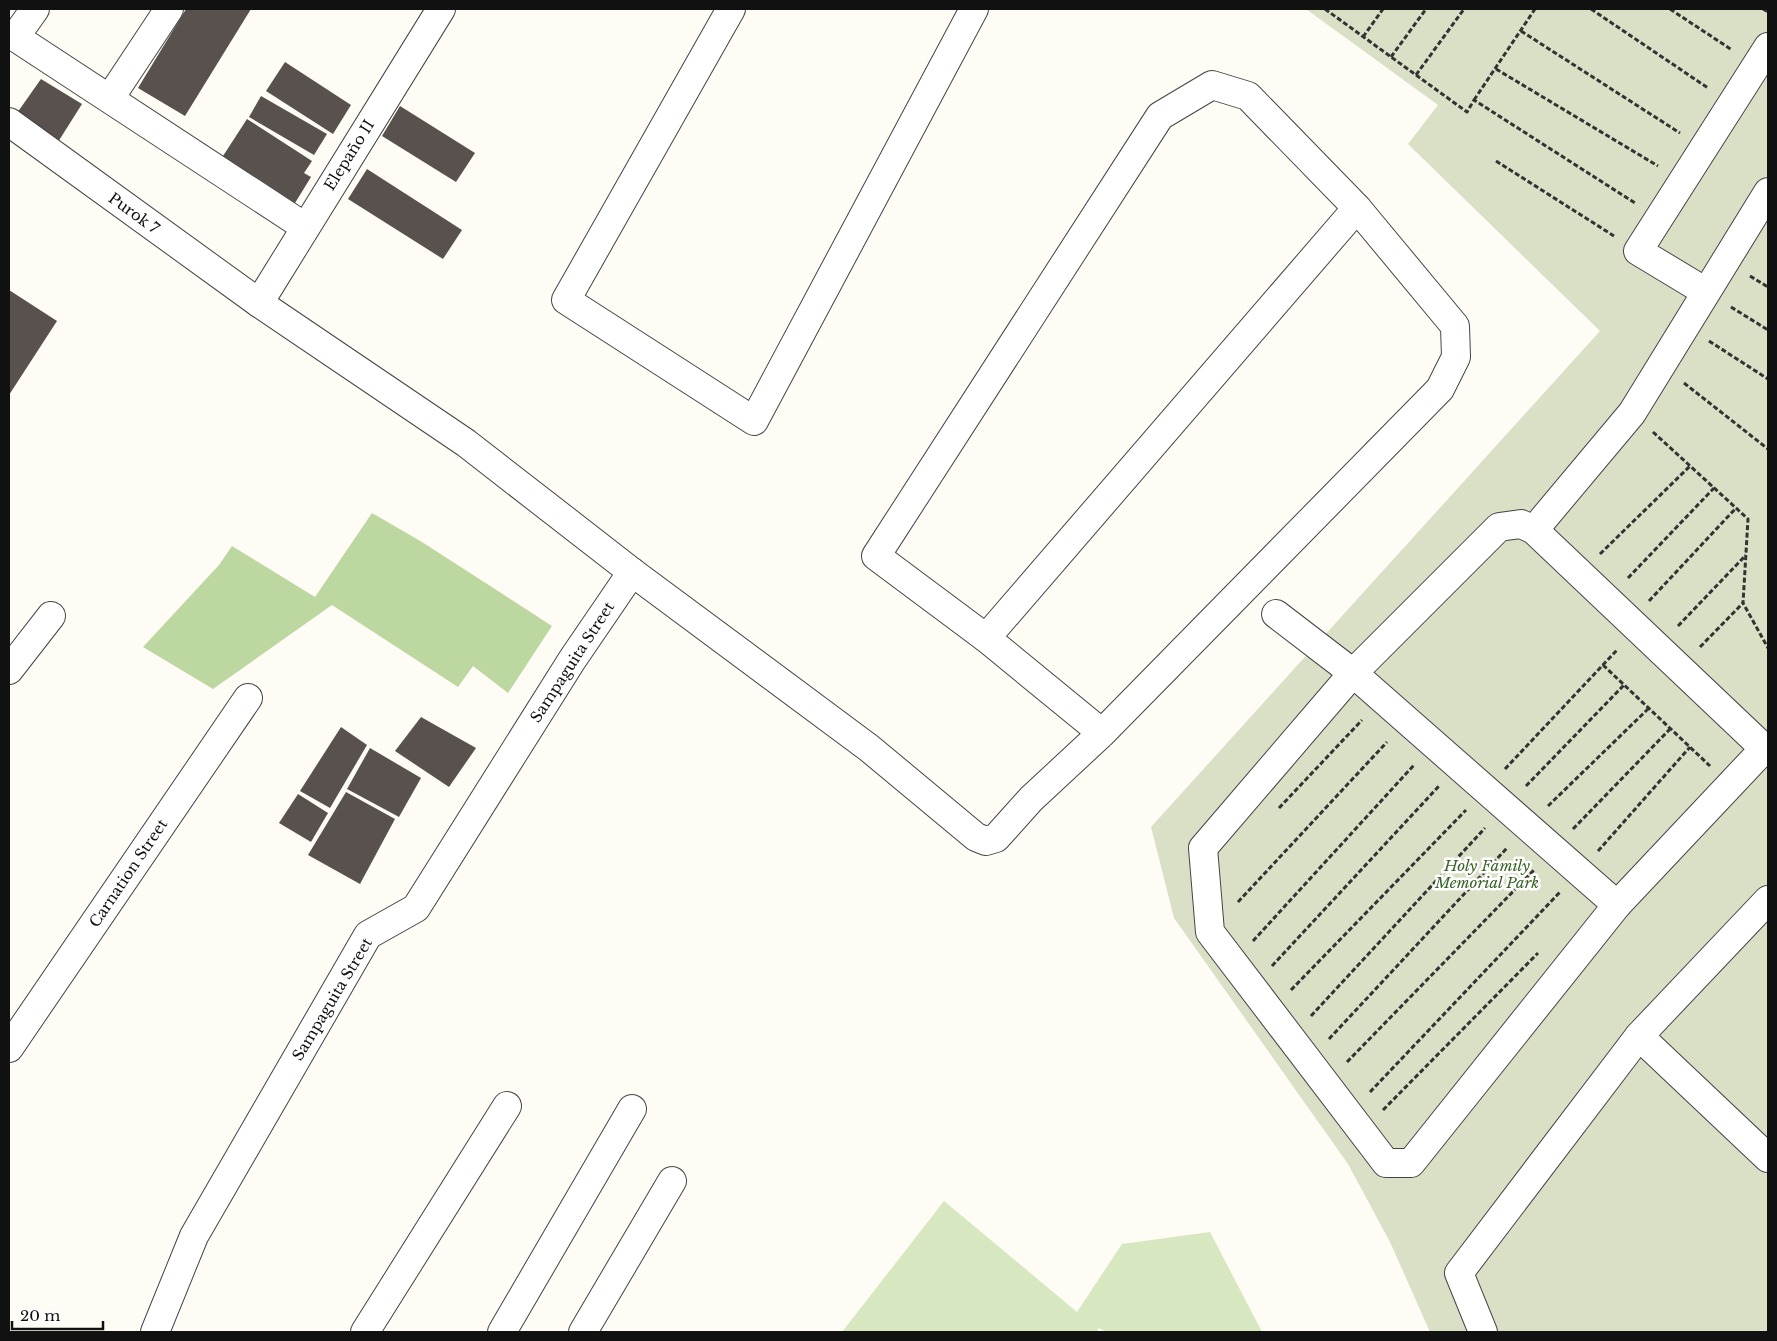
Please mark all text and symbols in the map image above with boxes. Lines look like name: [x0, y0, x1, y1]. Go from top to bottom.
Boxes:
street label: Elepaño II: [320, 116, 378, 194]
street label: Purok 7: [105, 188, 163, 238]
street label: Sampaguita Street: [526, 598, 618, 726]
street label: Carnation Street: [85, 815, 171, 931]
park label: Holy Family Memorial Park: [1434, 856, 1539, 892]
street label: Sampaguita Street: [288, 934, 376, 1064]
scale bar: [12, 1298, 104, 1330]
text: 20 m: [20, 1306, 60, 1325]

